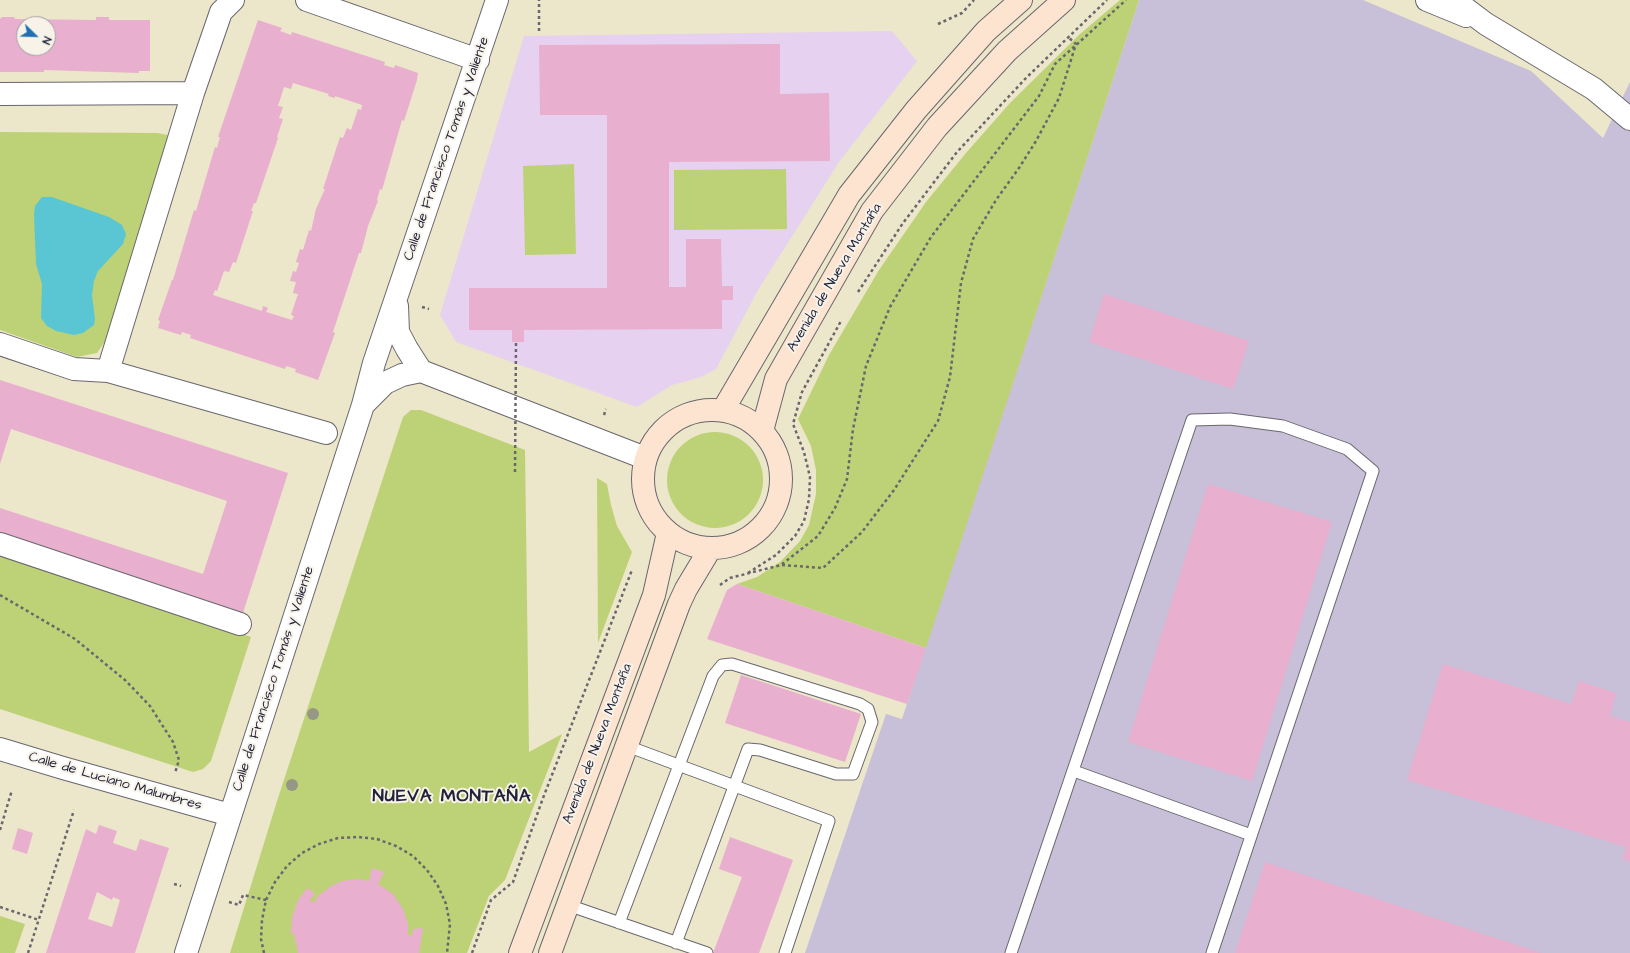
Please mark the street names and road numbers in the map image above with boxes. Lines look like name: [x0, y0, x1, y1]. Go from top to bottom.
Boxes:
street label: Calle de Francisco Tomás y Valiente: [401, 35, 493, 263]
street label: Avenida de Nueva Montaña: [784, 201, 886, 355]
street label: Calle de Francisco Tomás y Valiente: [230, 564, 318, 794]
street label: Avenida de Nueva Montaña: [560, 662, 636, 826]
street label: Calle de Luciano Malumbres: [26, 749, 204, 815]

